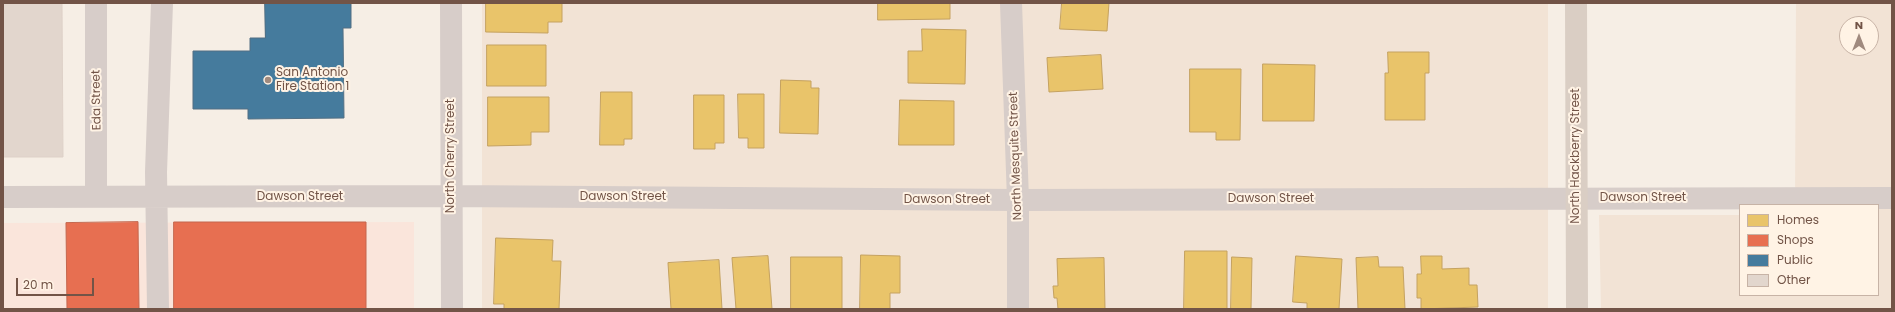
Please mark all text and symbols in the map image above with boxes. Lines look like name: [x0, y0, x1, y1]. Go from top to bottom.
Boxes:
north arrow: [1839, 16, 1879, 56]
text: N: [1855, 17, 1863, 33]
place label: San Antonio Fire Station 1: [276, 66, 349, 94]
street label: Eda Street: [89, 70, 105, 130]
marker: San Antonio Fire Station 1: [263, 75, 273, 85]
street label: North Hackberry Street: [1569, 88, 1583, 224]
street label: North Mesquite Street: [1007, 91, 1025, 221]
street label: North Cherry Street: [444, 99, 458, 213]
street label: Dawson Street: [257, 190, 343, 204]
street label: Dawson Street: [580, 190, 666, 204]
street label: Dawson Street: [1600, 191, 1686, 205]
street label: Dawson Street: [1228, 192, 1314, 206]
street label: Dawson Street: [904, 193, 990, 207]
legend: [1739, 204, 1879, 296]
text: Homes: [1777, 211, 1819, 228]
text: Shops: [1777, 231, 1814, 248]
text: Public: [1777, 251, 1813, 268]
scale bar: [18, 270, 96, 296]
text: Other: [1777, 271, 1810, 288]
text: 20 m: [23, 276, 53, 293]

